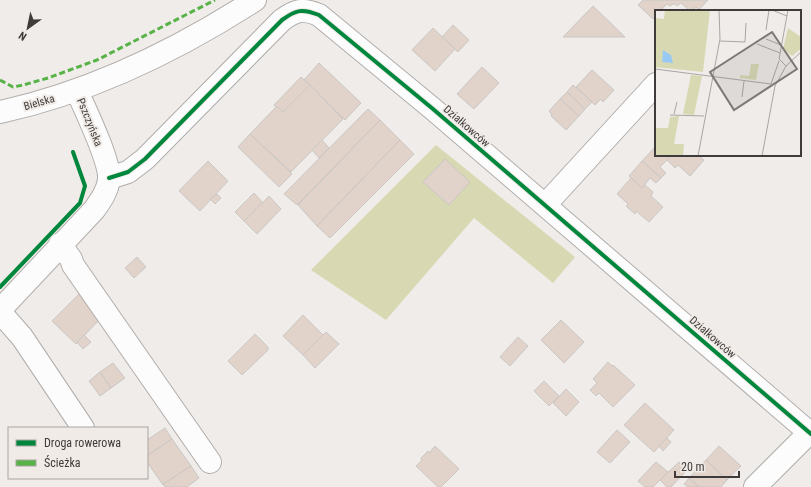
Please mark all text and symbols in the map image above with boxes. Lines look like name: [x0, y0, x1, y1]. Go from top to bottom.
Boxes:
north arrow: [8, 8, 48, 48]
inset map: [655, 10, 801, 156]
text: N: [16, 29, 29, 43]
street label: Bielska: [22, 92, 56, 113]
street label: Pszczyńska: [74, 96, 105, 148]
street label: Działkowców: [441, 103, 492, 150]
street label: Działkowców: [687, 314, 738, 361]
legend: [8, 427, 148, 479]
text: Droga rowerowa: [44, 436, 121, 450]
scale bar: [675, 453, 739, 479]
text: Ścieżka: [44, 455, 81, 470]
text: 20 m: [681, 460, 705, 474]

